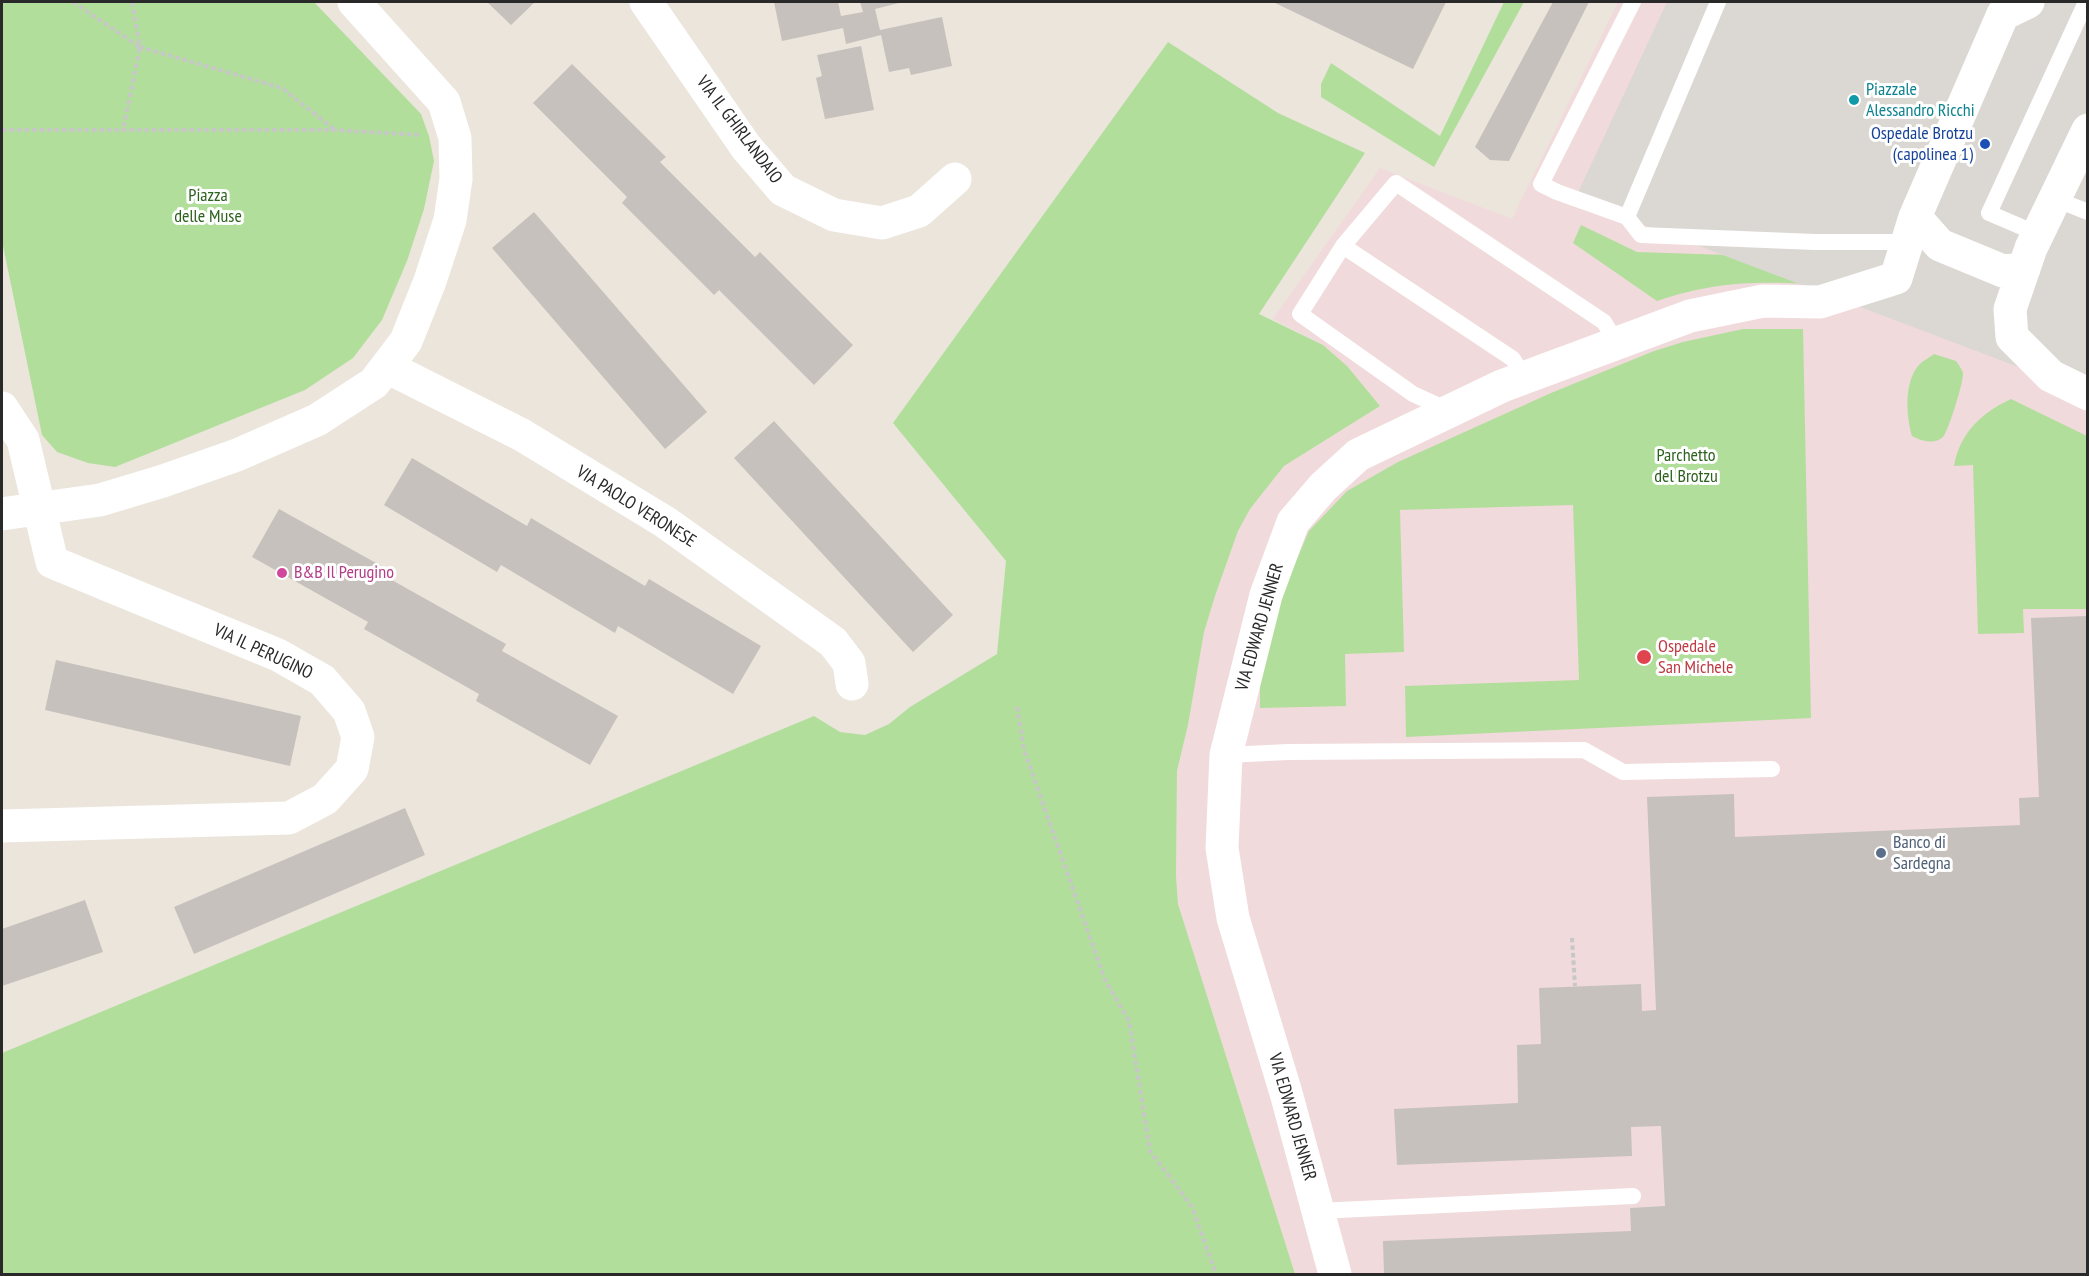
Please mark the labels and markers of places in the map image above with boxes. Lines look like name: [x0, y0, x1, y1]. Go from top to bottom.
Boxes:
place label: Piazzale Alessandro Ricchi: [1866, 79, 1975, 122]
marker: Piazzale Alessandro Ricchi: [1847, 93, 1861, 107]
place label: Ospedale Brotzu (capolinea 1): [1871, 123, 1973, 166]
marker: Ospedale Brotzu (capolinea 1): [1978, 137, 1992, 151]
place label: B&B Il Perugino: [294, 562, 394, 584]
marker: B&B Il Perugino: [275, 566, 289, 580]
place label: Ospedale San Michele: [1658, 636, 1733, 678]
marker: Ospedale San Michele: [1635, 648, 1653, 666]
place label: Banco di Sardegna: [1893, 832, 1951, 874]
marker: Banco di Sardegna: [1874, 846, 1888, 860]

